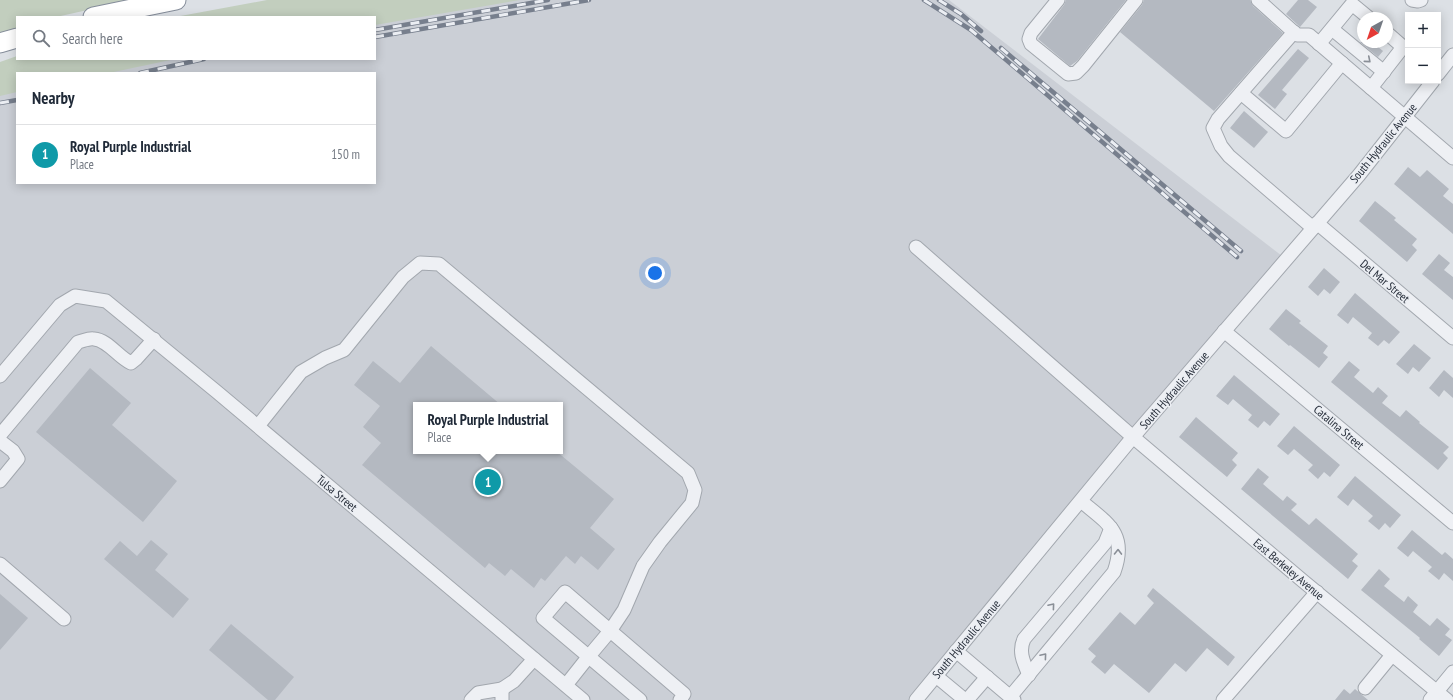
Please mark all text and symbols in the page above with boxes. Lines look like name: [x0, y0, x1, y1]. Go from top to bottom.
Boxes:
north arrow: [1357, 12, 1393, 48]
map controls: [1405, 12, 1441, 84]
button: +: [1405, 12, 1441, 48]
search box: [16, 16, 376, 60]
icon: search: [30, 27, 52, 49]
text: Search here: [62, 29, 123, 48]
button: −: [1405, 48, 1441, 84]
one-way arrow: [1364, 55, 1371, 62]
text: Nearby: [32, 87, 75, 109]
street label: South Hydraulic Avenue: [1346, 100, 1420, 186]
text: Royal Purple Industrial: [70, 137, 191, 156]
text: 1: [42, 146, 48, 163]
text: 150 m: [331, 146, 360, 163]
text: Place: [70, 156, 94, 173]
street label: Del Mar Street: [1357, 256, 1413, 306]
your location: [645, 263, 665, 283]
street label: South Hydraulic Avenue: [1136, 348, 1212, 432]
popup: [413, 402, 563, 454]
street label: Catalina Street: [1311, 402, 1368, 453]
text: Royal Purple Industrial: [427, 410, 549, 429]
text: Place: [427, 429, 451, 446]
pin: 1: [475, 467, 501, 497]
street label: Tulsa Street: [314, 472, 361, 515]
street label: East Berkeley Avenue: [1251, 535, 1327, 603]
one-way arrow: [1114, 549, 1122, 555]
street label: South Hydraulic Avenue: [929, 597, 1003, 681]
one-way arrow: [1047, 603, 1054, 611]
one-way arrow: [1040, 654, 1047, 661]

